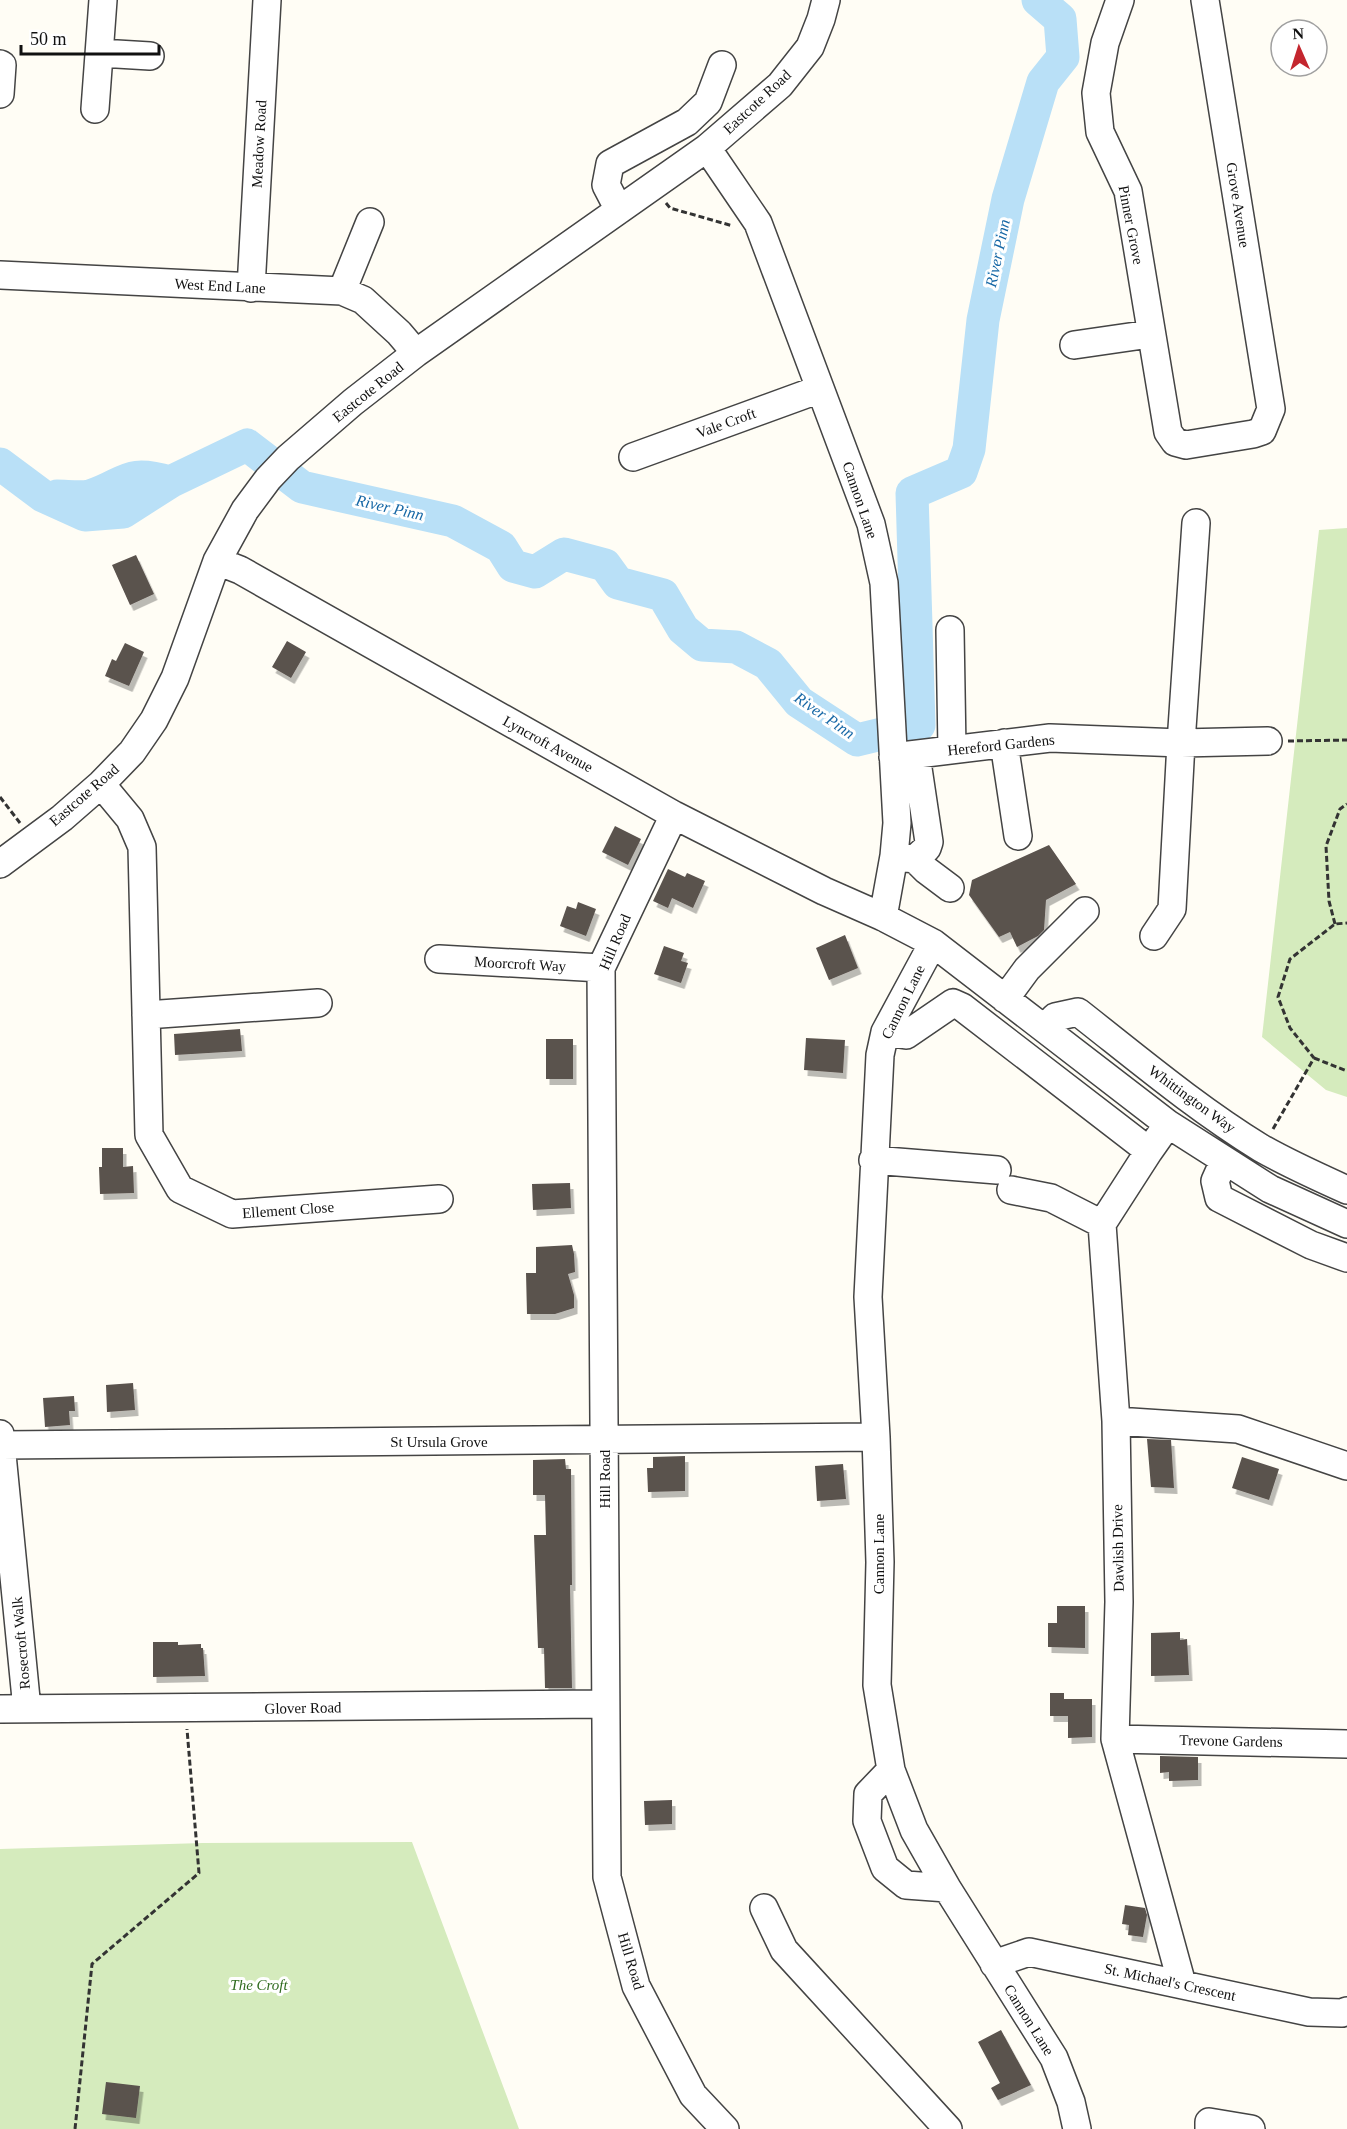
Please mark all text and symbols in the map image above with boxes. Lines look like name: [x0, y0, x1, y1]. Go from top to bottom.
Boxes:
scale bar: [21, 18, 159, 56]
north arrow: [1269, 18, 1329, 78]
text: N: [1292, 25, 1305, 42]
text: 50 m: [30, 29, 67, 49]
street label: Eastcote Road: [720, 66, 794, 137]
street label: Meadow Road: [249, 99, 269, 188]
street label: Grove Avenue: [1223, 161, 1253, 249]
street label: Pinner Grove: [1115, 184, 1147, 266]
water label: River Pinn: [982, 218, 1013, 290]
street label: West End Lane: [174, 276, 266, 296]
street label: Eastcote Road: [329, 358, 407, 425]
street label: Vale Croft: [694, 405, 759, 441]
street label: Cannon Lane: [839, 459, 881, 541]
water label: River Pinn: [353, 491, 425, 524]
water label: River Pinn: [791, 688, 858, 742]
street label: Lyncroft Avenue: [500, 713, 596, 775]
street label: Hereford Gardens: [947, 731, 1056, 759]
street label: Eastcote Road: [46, 760, 122, 829]
street label: Hill Road: [596, 911, 634, 972]
street label: Moorcroft Way: [474, 954, 567, 974]
street label: Cannon Lane: [878, 962, 928, 1042]
street label: Whittington Way: [1146, 1062, 1239, 1136]
street label: Ellement Close: [242, 1199, 335, 1221]
street label: St Ursula Grove: [390, 1434, 488, 1450]
street label: Hill Road: [597, 1449, 613, 1508]
street label: Dawlish Drive: [1109, 1504, 1127, 1592]
street label: Cannon Lane: [871, 1513, 887, 1594]
street label: Rosecroft Walk: [9, 1595, 33, 1690]
street label: Glover Road: [264, 1699, 342, 1717]
street label: Trevone Gardens: [1179, 1732, 1283, 1750]
street label: Hill Road: [615, 1931, 647, 1992]
street label: St. Michael's Crescent: [1103, 1960, 1238, 2004]
park label: The Croft: [230, 1977, 289, 1993]
street label: Cannon Lane: [1001, 1982, 1057, 2059]

